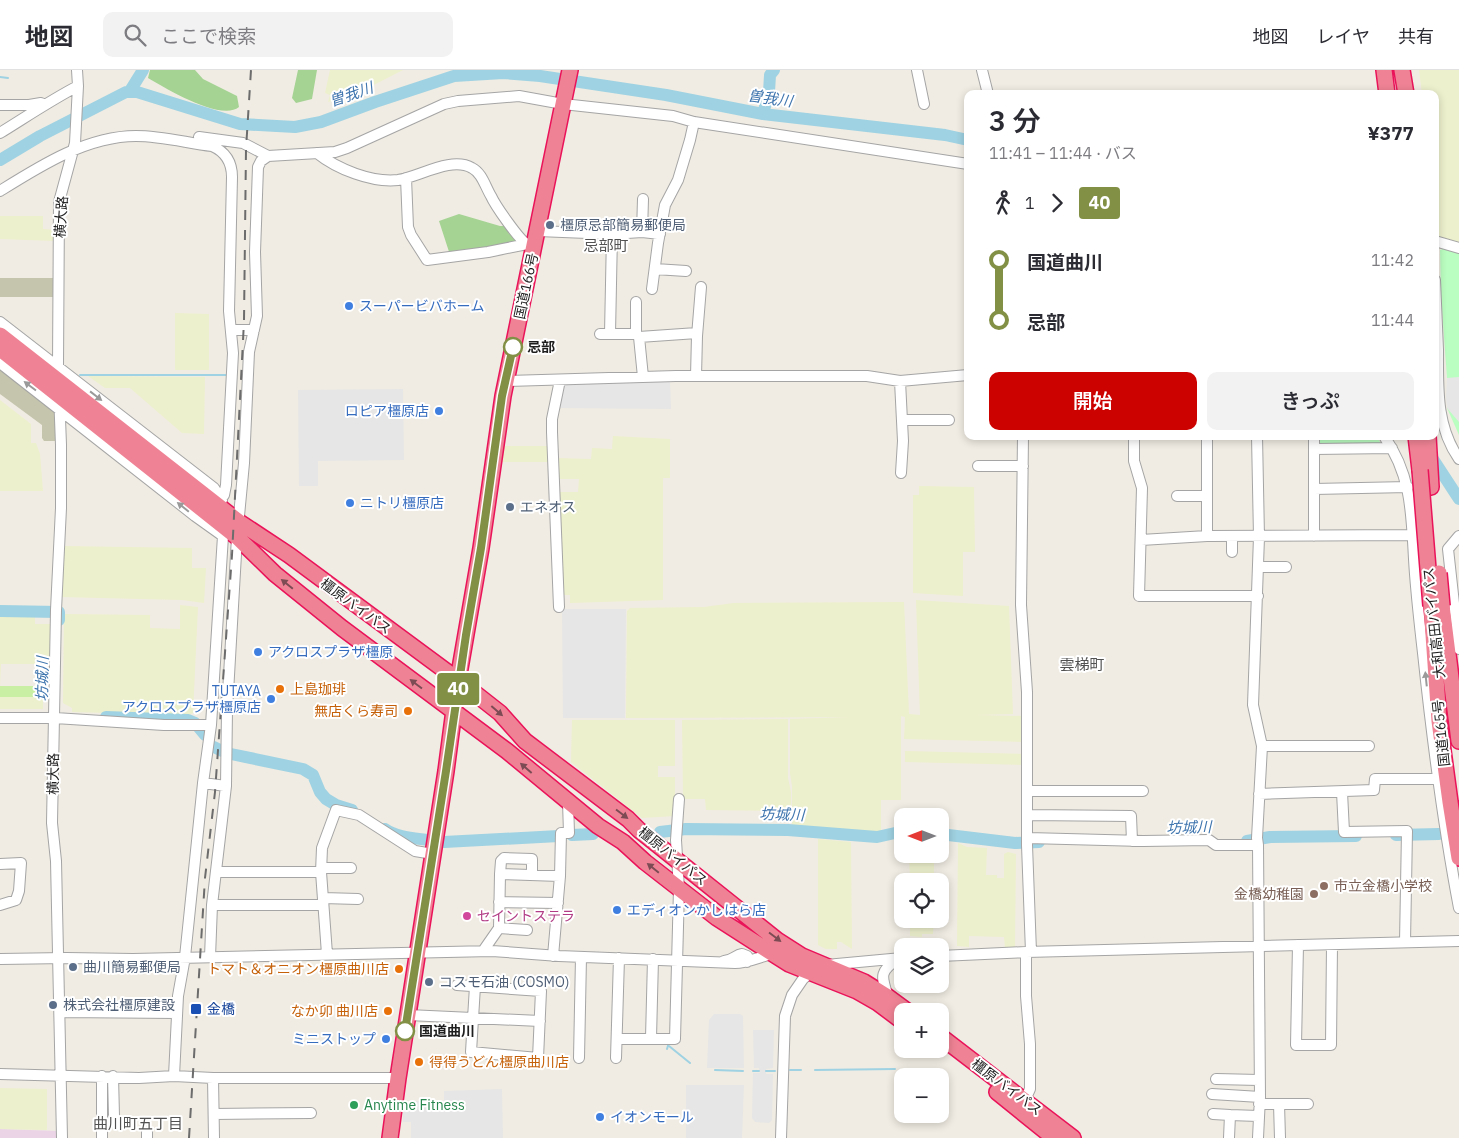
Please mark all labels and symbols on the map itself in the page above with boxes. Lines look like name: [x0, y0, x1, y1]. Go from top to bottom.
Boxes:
water label: 曽我川: [327, 77, 377, 110]
water label: 曽我川: [746, 85, 796, 111]
street label: 横大路: [51, 195, 71, 239]
place label: 橿原忌部簡易郵便局: [560, 216, 686, 234]
marker: 橿原忌部簡易郵便局: [544, 219, 556, 231]
district label: 忌部町: [583, 236, 629, 255]
street label: 国道166号: [510, 251, 542, 321]
place label: スーパービバホーム: [359, 297, 484, 315]
marker: スーパービバホーム: [343, 300, 355, 312]
marker: 忌部: [503, 337, 523, 357]
place label: 忌部: [527, 338, 555, 356]
one-way arrow: [24, 381, 37, 392]
one-way arrow: [90, 391, 103, 401]
place label: ロピア橿原店: [345, 402, 429, 420]
marker: ロピア橿原店: [433, 405, 445, 417]
place label: ニトリ橿原店: [360, 494, 444, 512]
marker: ニトリ橿原店: [344, 497, 356, 509]
place label: エネオス: [520, 498, 576, 516]
one-way arrow: [177, 501, 190, 512]
marker: エネオス: [504, 501, 516, 513]
street label: 大和高田バイパス: [1419, 566, 1449, 680]
street label: 橿原バイパス: [317, 574, 395, 638]
one-way arrow: [281, 579, 294, 590]
place label: アクロスプラザ橿原: [268, 643, 393, 661]
marker: アクロスプラザ橿原: [252, 646, 264, 658]
water label: 坊城川: [32, 654, 52, 702]
district label: 雲梯町: [1059, 655, 1105, 674]
one-way arrow: [1422, 670, 1430, 686]
line badge: 40: [436, 673, 480, 705]
one-way arrow: [409, 679, 423, 689]
place label: 上島珈琲: [290, 680, 346, 698]
place label: TUTAYA アクロスプラザ橿原店: [122, 682, 261, 716]
marker: 上島珈琲: [274, 683, 286, 695]
marker: TUTAYA アクロスプラザ橿原店: [265, 693, 277, 705]
street label: 国道165号: [1429, 699, 1453, 767]
place label: 無店くら寿司: [314, 702, 398, 720]
marker: 無店くら寿司: [402, 705, 414, 717]
one-way arrow: [490, 705, 503, 716]
street label: 横大路: [44, 753, 62, 795]
one-way arrow: [520, 763, 532, 774]
water label: 坊城川: [759, 804, 807, 824]
one-way arrow: [615, 808, 628, 819]
north arrow: [894, 808, 949, 862]
water label: 坊城川: [1166, 817, 1214, 837]
street label: 橿原バイパス: [635, 823, 711, 889]
one-way arrow: [647, 863, 660, 874]
place label: 市立金橋小学校: [1334, 877, 1432, 895]
marker: 市立金橋小学校: [1318, 880, 1330, 892]
place label: 金橋幼稚園: [1234, 885, 1304, 903]
marker: 金橋幼稚園: [1308, 888, 1320, 900]
place label: エディオンかしはら店: [627, 901, 766, 919]
marker: エディオンかしはら店: [611, 904, 623, 916]
place label: セイントステラ: [477, 907, 575, 925]
marker: セイントステラ: [461, 910, 473, 922]
one-way arrow: [768, 932, 781, 943]
place label: 曲川簡易郵便局: [83, 958, 181, 976]
place label: トマト＆オニオン橿原曲川店: [207, 960, 389, 978]
marker: 曲川簡易郵便局: [67, 961, 79, 973]
marker: トマト＆オニオン橿原曲川店: [393, 963, 405, 975]
place label: コスモ石油 (COSMO): [439, 973, 570, 991]
marker: コスモ石油 (COSMO): [423, 976, 435, 988]
place label: 株式会社橿原建設: [63, 996, 175, 1014]
marker: 株式会社橿原建設: [47, 999, 59, 1011]
place label: 金橋: [207, 1000, 235, 1018]
marker: 金橋: [189, 1002, 203, 1016]
place label: なか卯 曲川店: [291, 1002, 378, 1020]
marker: なか卯 曲川店: [382, 1005, 394, 1017]
marker: 国道曲川: [395, 1021, 415, 1041]
place label: 国道曲川: [419, 1022, 475, 1040]
place label: ミニストップ: [292, 1030, 376, 1048]
marker: ミニストップ: [380, 1033, 392, 1045]
place label: 得得うどん橿原曲川店: [429, 1053, 569, 1071]
street label: 橿原バイパス: [968, 1055, 1046, 1119]
marker: 得得うどん橿原曲川店: [413, 1056, 425, 1068]
place label: Anytime Fitness: [364, 1096, 465, 1114]
marker: Anytime Fitness: [348, 1099, 360, 1111]
place label: イオンモール: [610, 1108, 694, 1126]
marker: イオンモール: [594, 1111, 606, 1123]
district label: 曲川町五丁目: [93, 1114, 183, 1133]

